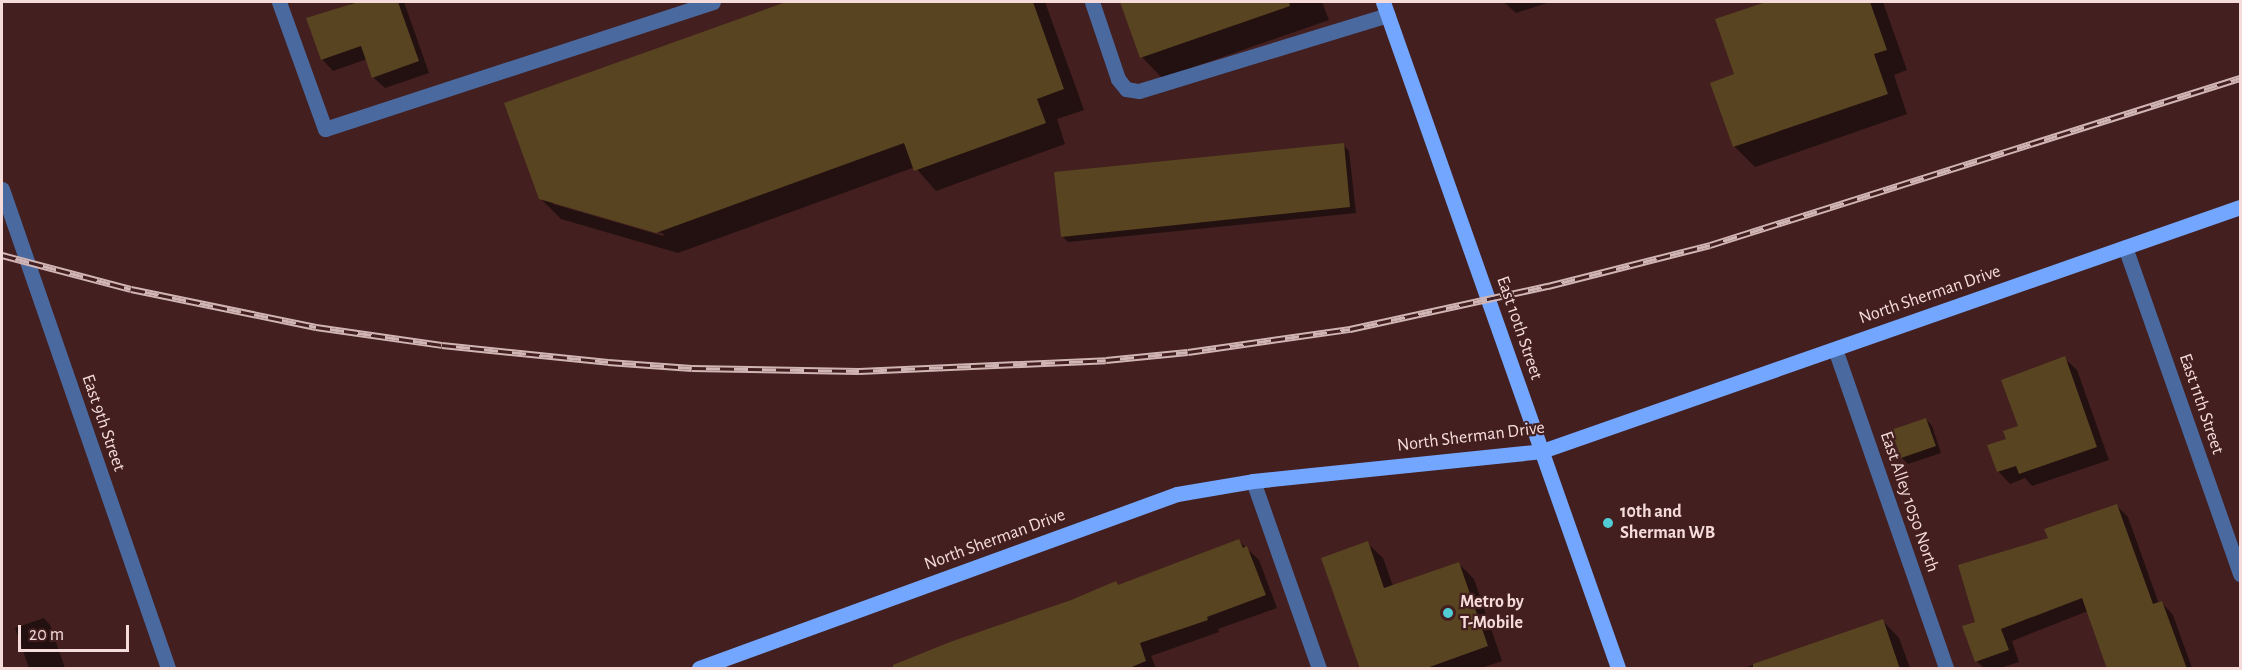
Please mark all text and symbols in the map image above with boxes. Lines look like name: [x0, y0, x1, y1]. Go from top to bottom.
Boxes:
street label: North Sherman Drive: [1856, 261, 2004, 329]
street label: East 10th Street: [1491, 273, 1547, 383]
street label: East 11th Street: [2174, 351, 2228, 457]
street label: East 9th Street: [76, 372, 130, 474]
street label: North Sherman Drive: [1396, 417, 1546, 457]
street label: East Alley 1050 North: [1875, 429, 1943, 575]
place label: 10th and Sherman WB: [1620, 502, 1715, 544]
street label: North Sherman Drive: [922, 504, 1068, 576]
marker: 10th and Sherman WB: [1601, 516, 1615, 530]
place label: Metro by T-Mobile: [1460, 592, 1524, 634]
marker: Metro by T-Mobile: [1441, 606, 1455, 620]
scale bar: [21, 613, 132, 651]
text: 20 m: [29, 626, 64, 644]

